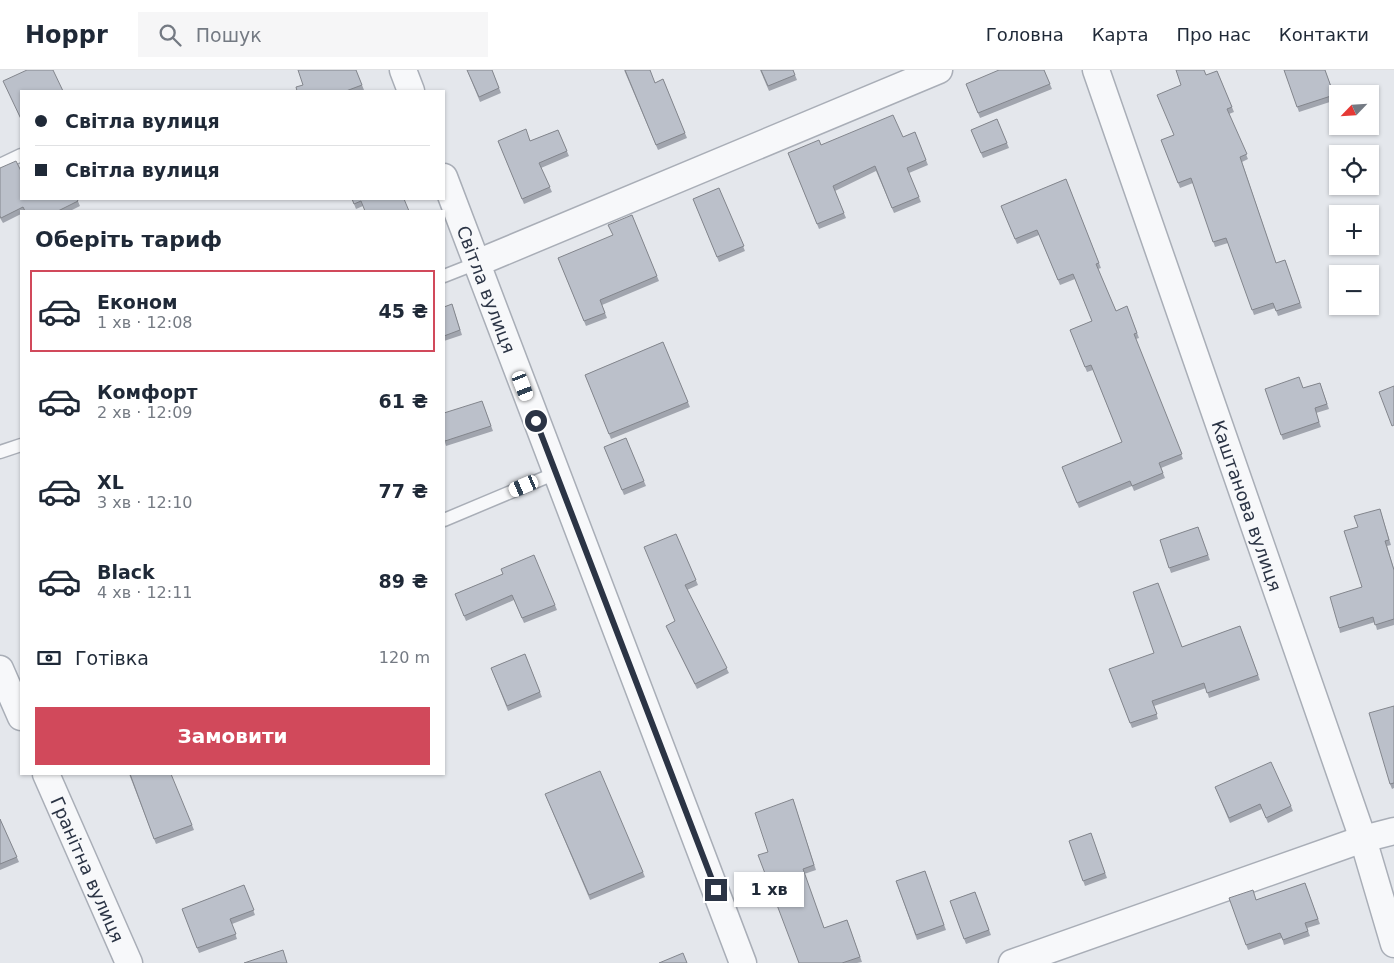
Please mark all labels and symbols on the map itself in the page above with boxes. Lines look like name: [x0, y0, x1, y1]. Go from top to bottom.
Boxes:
north arrow: [1329, 85, 1379, 135]
street label: Світла вулиця: [453, 223, 520, 356]
car: [510, 369, 535, 403]
route start: [525, 410, 547, 432]
street label: Каштанова вулиця: [1208, 417, 1287, 594]
car: [507, 473, 540, 499]
street label: Гранітна вулиця: [47, 793, 129, 945]
callout: 1 хв: [734, 872, 804, 908]
route end: [705, 879, 727, 901]

